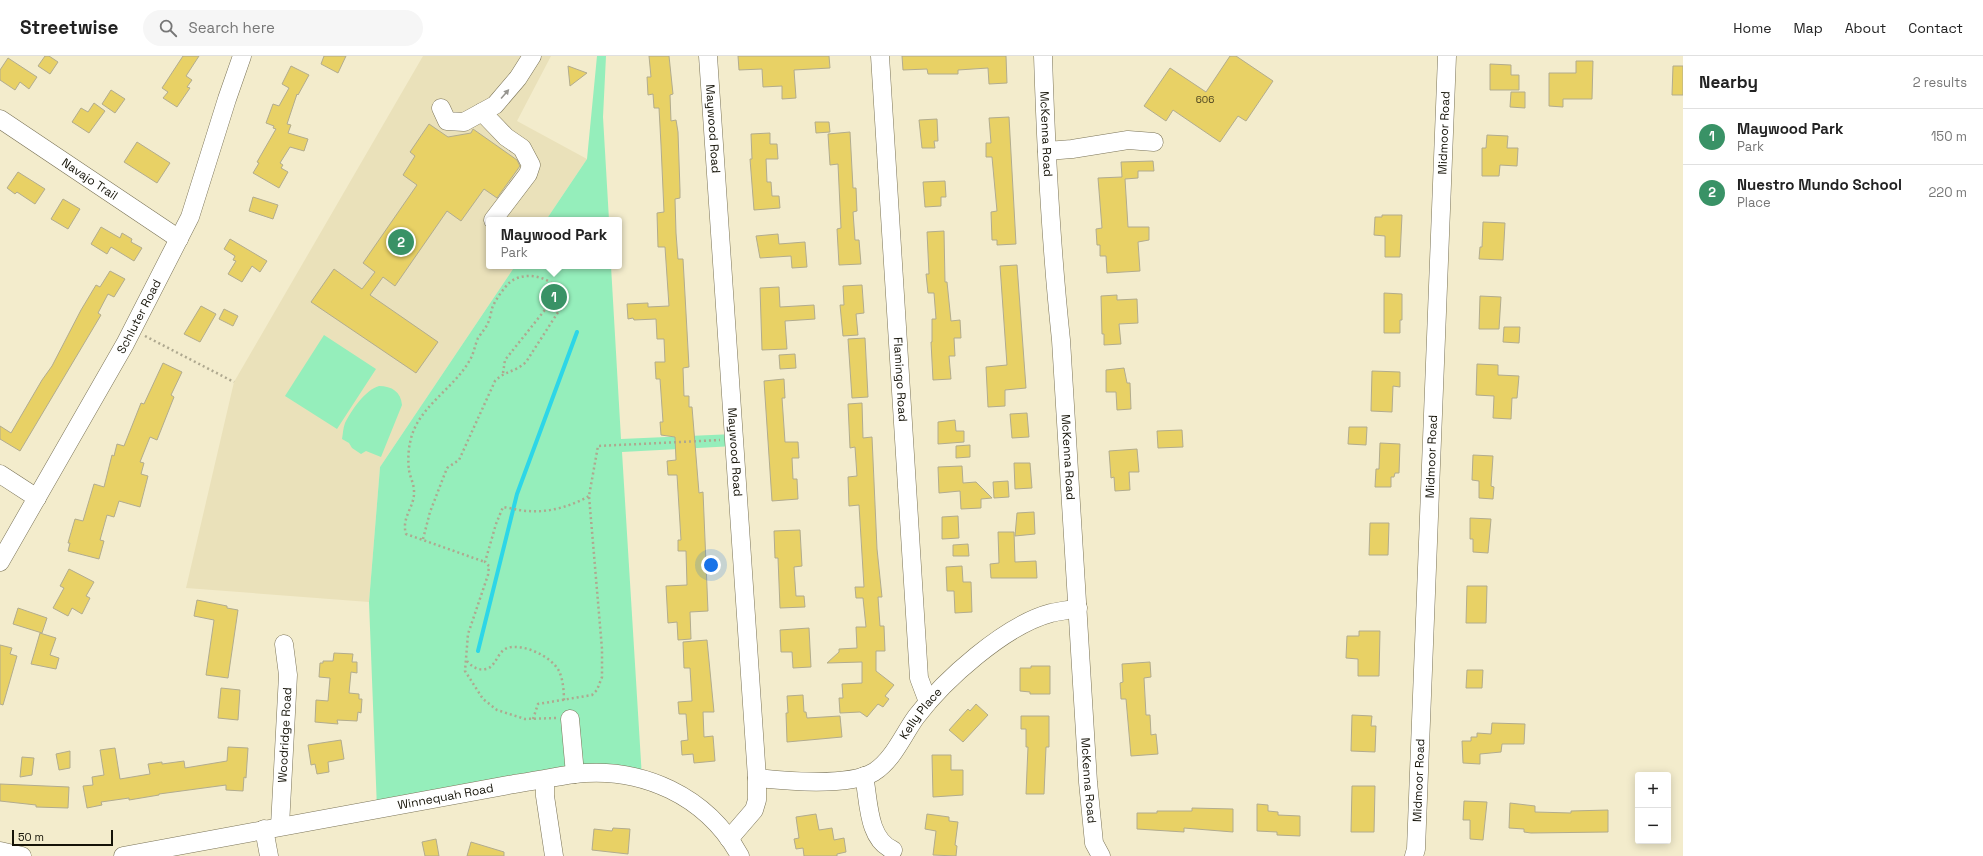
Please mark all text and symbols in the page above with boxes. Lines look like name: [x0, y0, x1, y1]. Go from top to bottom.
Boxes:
search box: [143, 10, 423, 46]
text: Streetwise: [20, 15, 119, 40]
icon: search: [157, 17, 179, 39]
text: Search here: [189, 18, 275, 37]
text: Home: [1733, 19, 1771, 37]
text: Map: [1793, 19, 1823, 37]
text: About: [1845, 19, 1886, 37]
text: Contact: [1908, 19, 1963, 37]
text: Nearby: [1699, 71, 1758, 93]
text: 2 results: [1913, 74, 1967, 91]
street label: Maywood Road: [702, 84, 724, 174]
one-way arrow: [500, 88, 509, 99]
street label: McKenna Road: [1036, 91, 1056, 177]
street label: Midmoor Road: [1434, 91, 1454, 175]
house number: 606: [1196, 93, 1214, 106]
text: Maywood Park: [1737, 119, 1843, 138]
text: 1: [1709, 128, 1715, 145]
text: 150 m: [1931, 128, 1967, 145]
text: Park: [1737, 138, 1764, 155]
street label: Navajo Trail: [59, 155, 121, 204]
text: Nuestro Mundo School: [1737, 175, 1902, 194]
text: 2: [1708, 184, 1716, 201]
text: 220 m: [1928, 184, 1967, 201]
text: Place: [1737, 194, 1771, 211]
popup: [486, 217, 622, 269]
text: Maywood Park: [501, 225, 607, 244]
pin: 2: [388, 227, 414, 257]
text: Park: [501, 244, 528, 261]
street label: Schluter Road: [113, 277, 165, 357]
pin: 1: [541, 282, 567, 312]
street label: Flamingo Road: [890, 337, 911, 422]
street label: Maywood Road: [724, 407, 746, 497]
street label: McKenna Road: [1058, 414, 1079, 501]
street label: Midmoor Road: [1422, 415, 1441, 499]
your location: [701, 555, 721, 575]
street label: Kelly Place: [896, 684, 946, 742]
street label: Woodridge Road: [274, 687, 295, 783]
street label: McKenna Road: [1077, 737, 1100, 824]
street label: Midmoor Road: [1409, 738, 1428, 822]
map controls: [1635, 772, 1671, 844]
button: +: [1635, 772, 1671, 808]
street label: Winnequah Road: [396, 780, 495, 813]
button: −: [1635, 808, 1671, 844]
scale bar: [12, 828, 113, 847]
text: 50 m: [18, 830, 44, 844]

